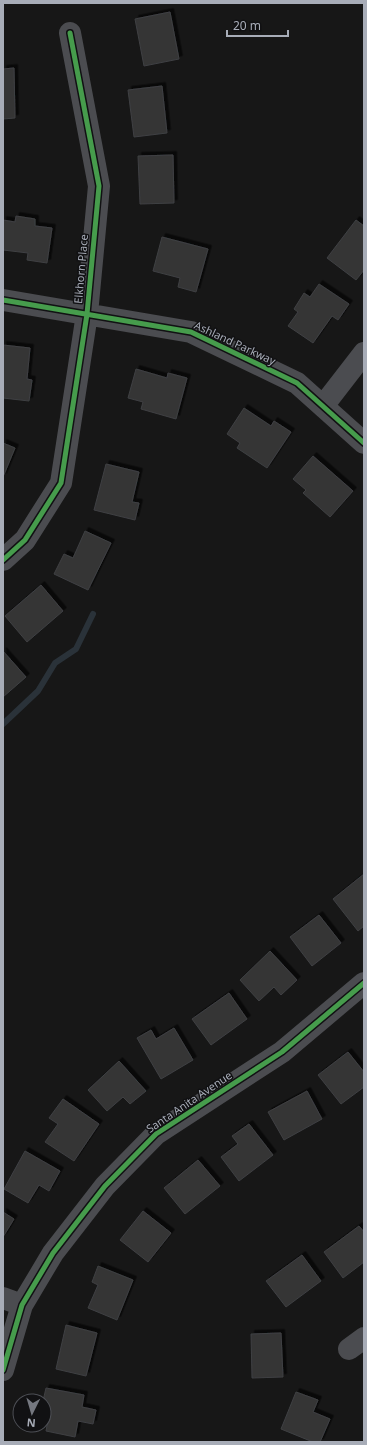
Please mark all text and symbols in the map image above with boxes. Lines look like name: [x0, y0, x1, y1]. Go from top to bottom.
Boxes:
scale bar: [227, 12, 288, 38]
text: 20 m: [233, 17, 261, 34]
street label: Elkhorn Place: [70, 234, 91, 304]
street label: Ashland Parkway: [192, 317, 279, 368]
street label: Santa Anita Avenue: [143, 1067, 234, 1136]
north arrow: [12, 1393, 52, 1433]
text: N: [26, 1416, 36, 1431]

